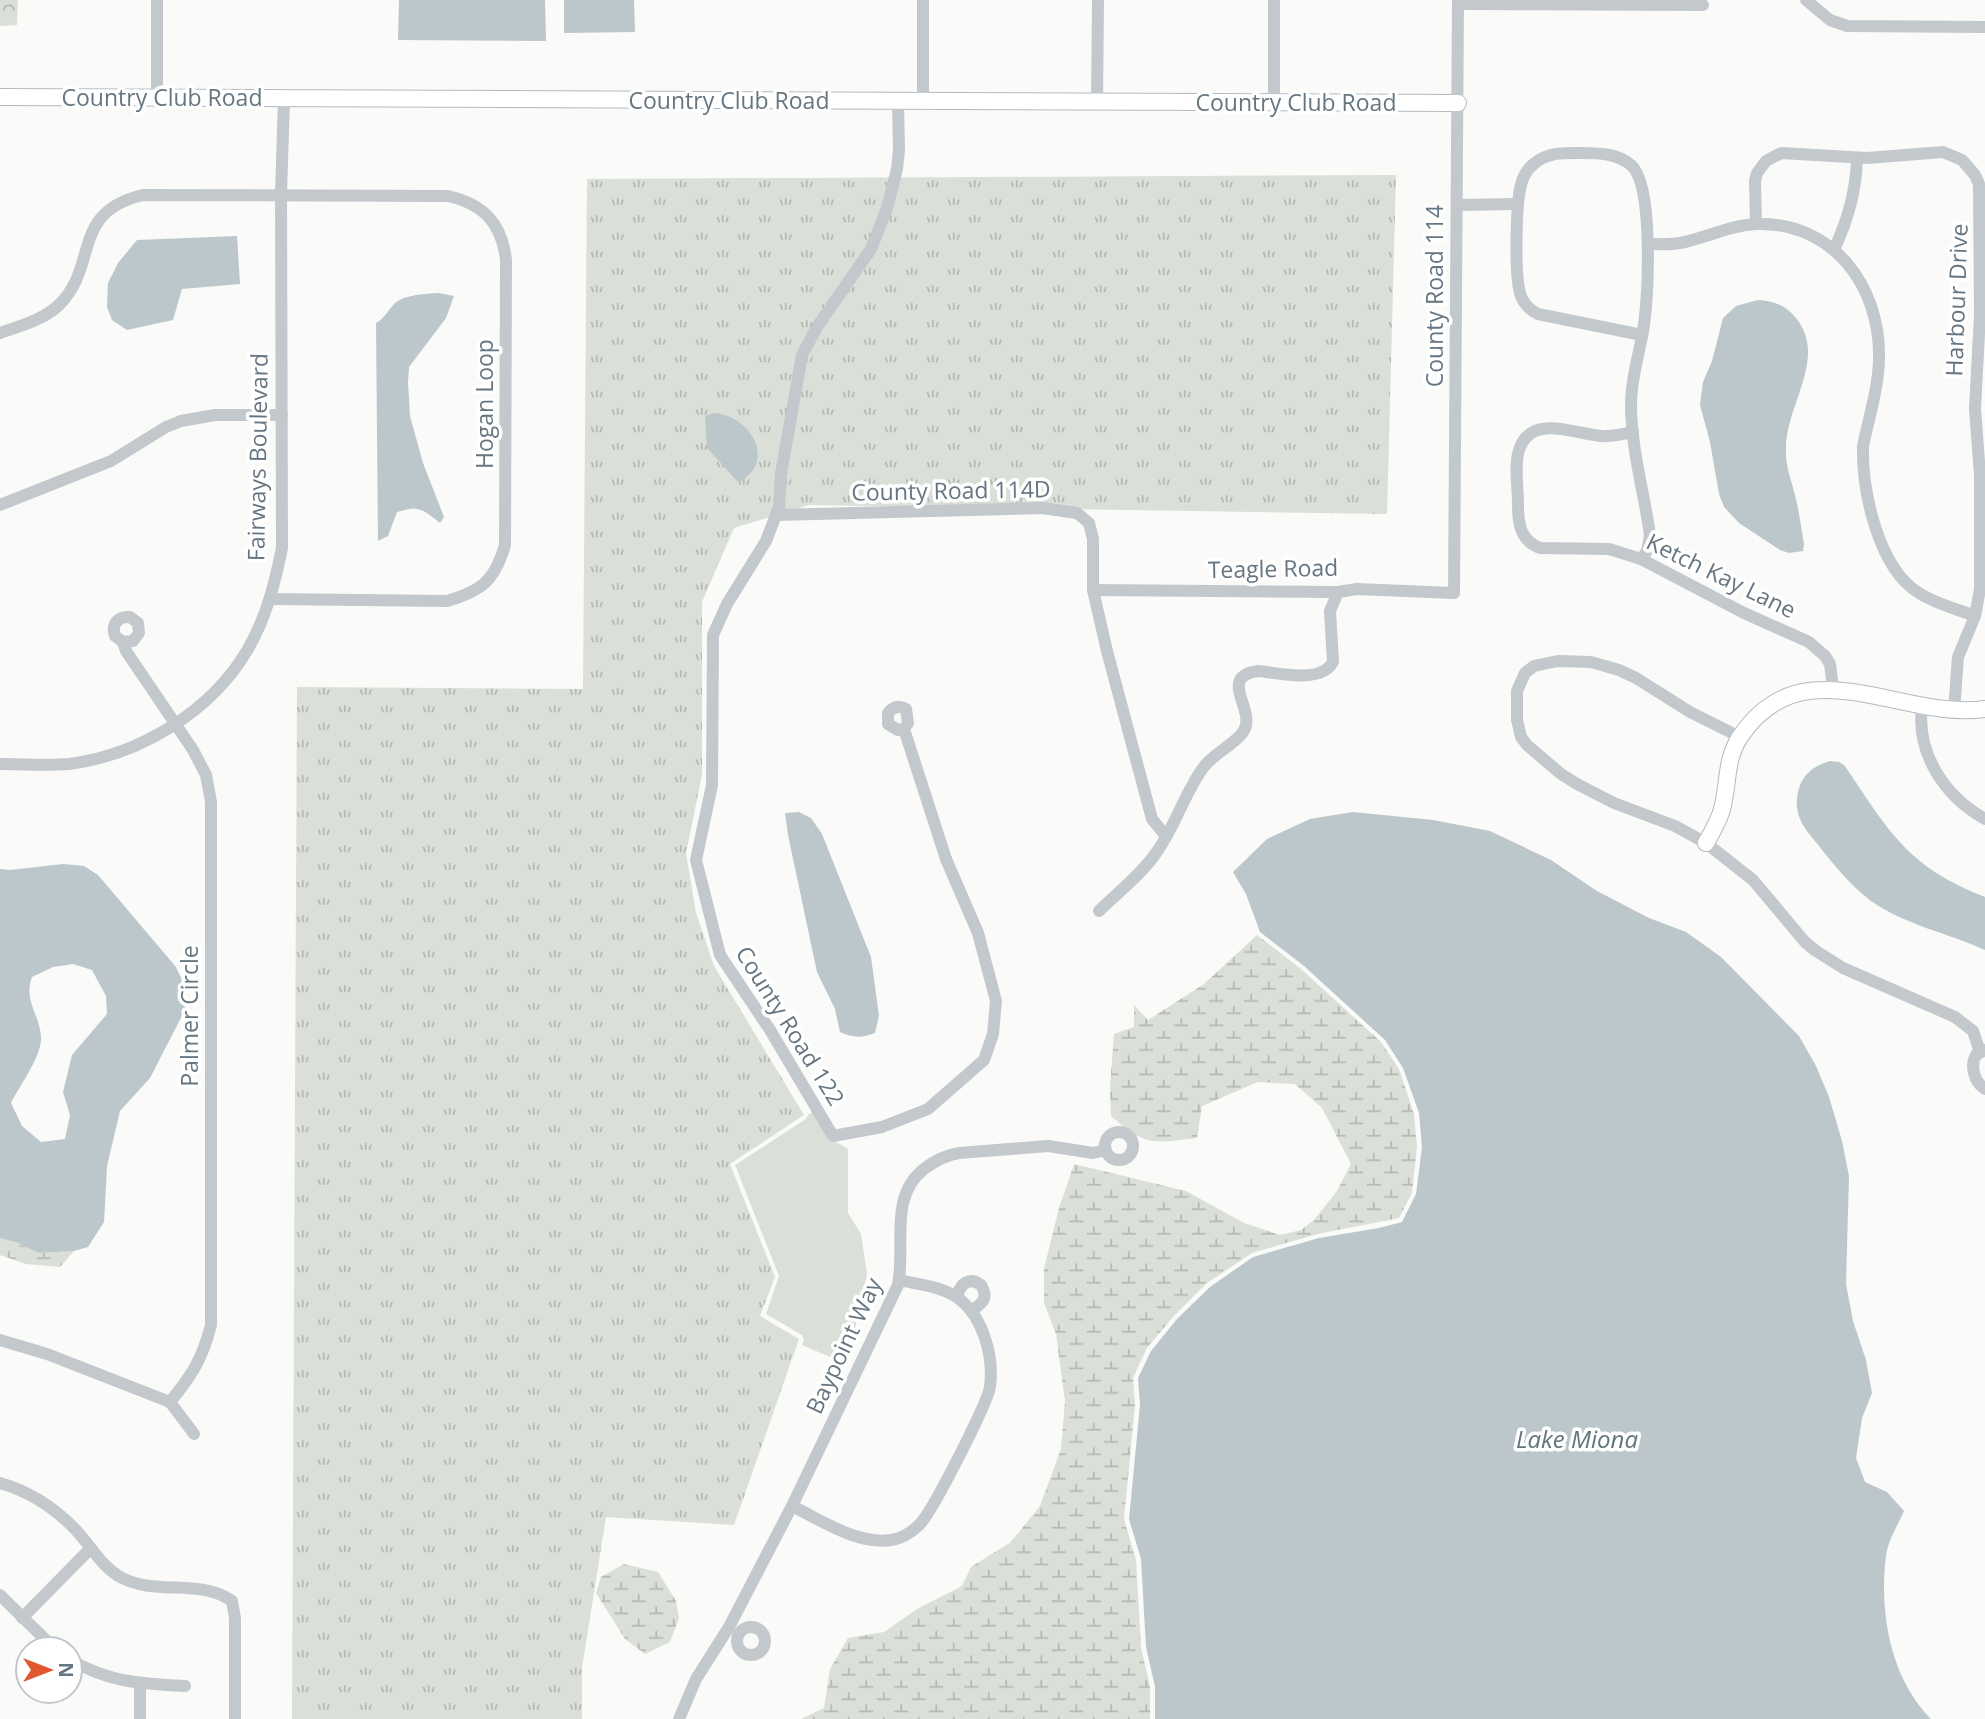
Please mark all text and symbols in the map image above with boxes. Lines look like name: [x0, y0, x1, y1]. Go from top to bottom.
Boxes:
street label: Country Club Road: [62, 81, 262, 113]
street label: Country Club Road: [629, 84, 829, 116]
street label: Country Club Road: [1196, 86, 1396, 118]
street label: County Road 114: [1418, 205, 1450, 387]
street label: Harbour Drive: [1937, 223, 1975, 377]
street label: Hogan Loop: [468, 339, 500, 469]
street label: Fairways Boulevard: [239, 353, 275, 561]
street label: County Road 114D: [851, 472, 1051, 508]
street label: Ketch Kay Lane: [1641, 525, 1801, 625]
street label: Teagle Road: [1207, 551, 1338, 585]
street label: County Road 122: [729, 940, 853, 1111]
street label: Palmer Circle: [173, 945, 205, 1087]
street label: Baypoint Way: [798, 1272, 889, 1419]
water label: Lake Miona: [1516, 1422, 1638, 1455]
north arrow: [14, 1635, 84, 1705]
text: N: [53, 1662, 79, 1678]

